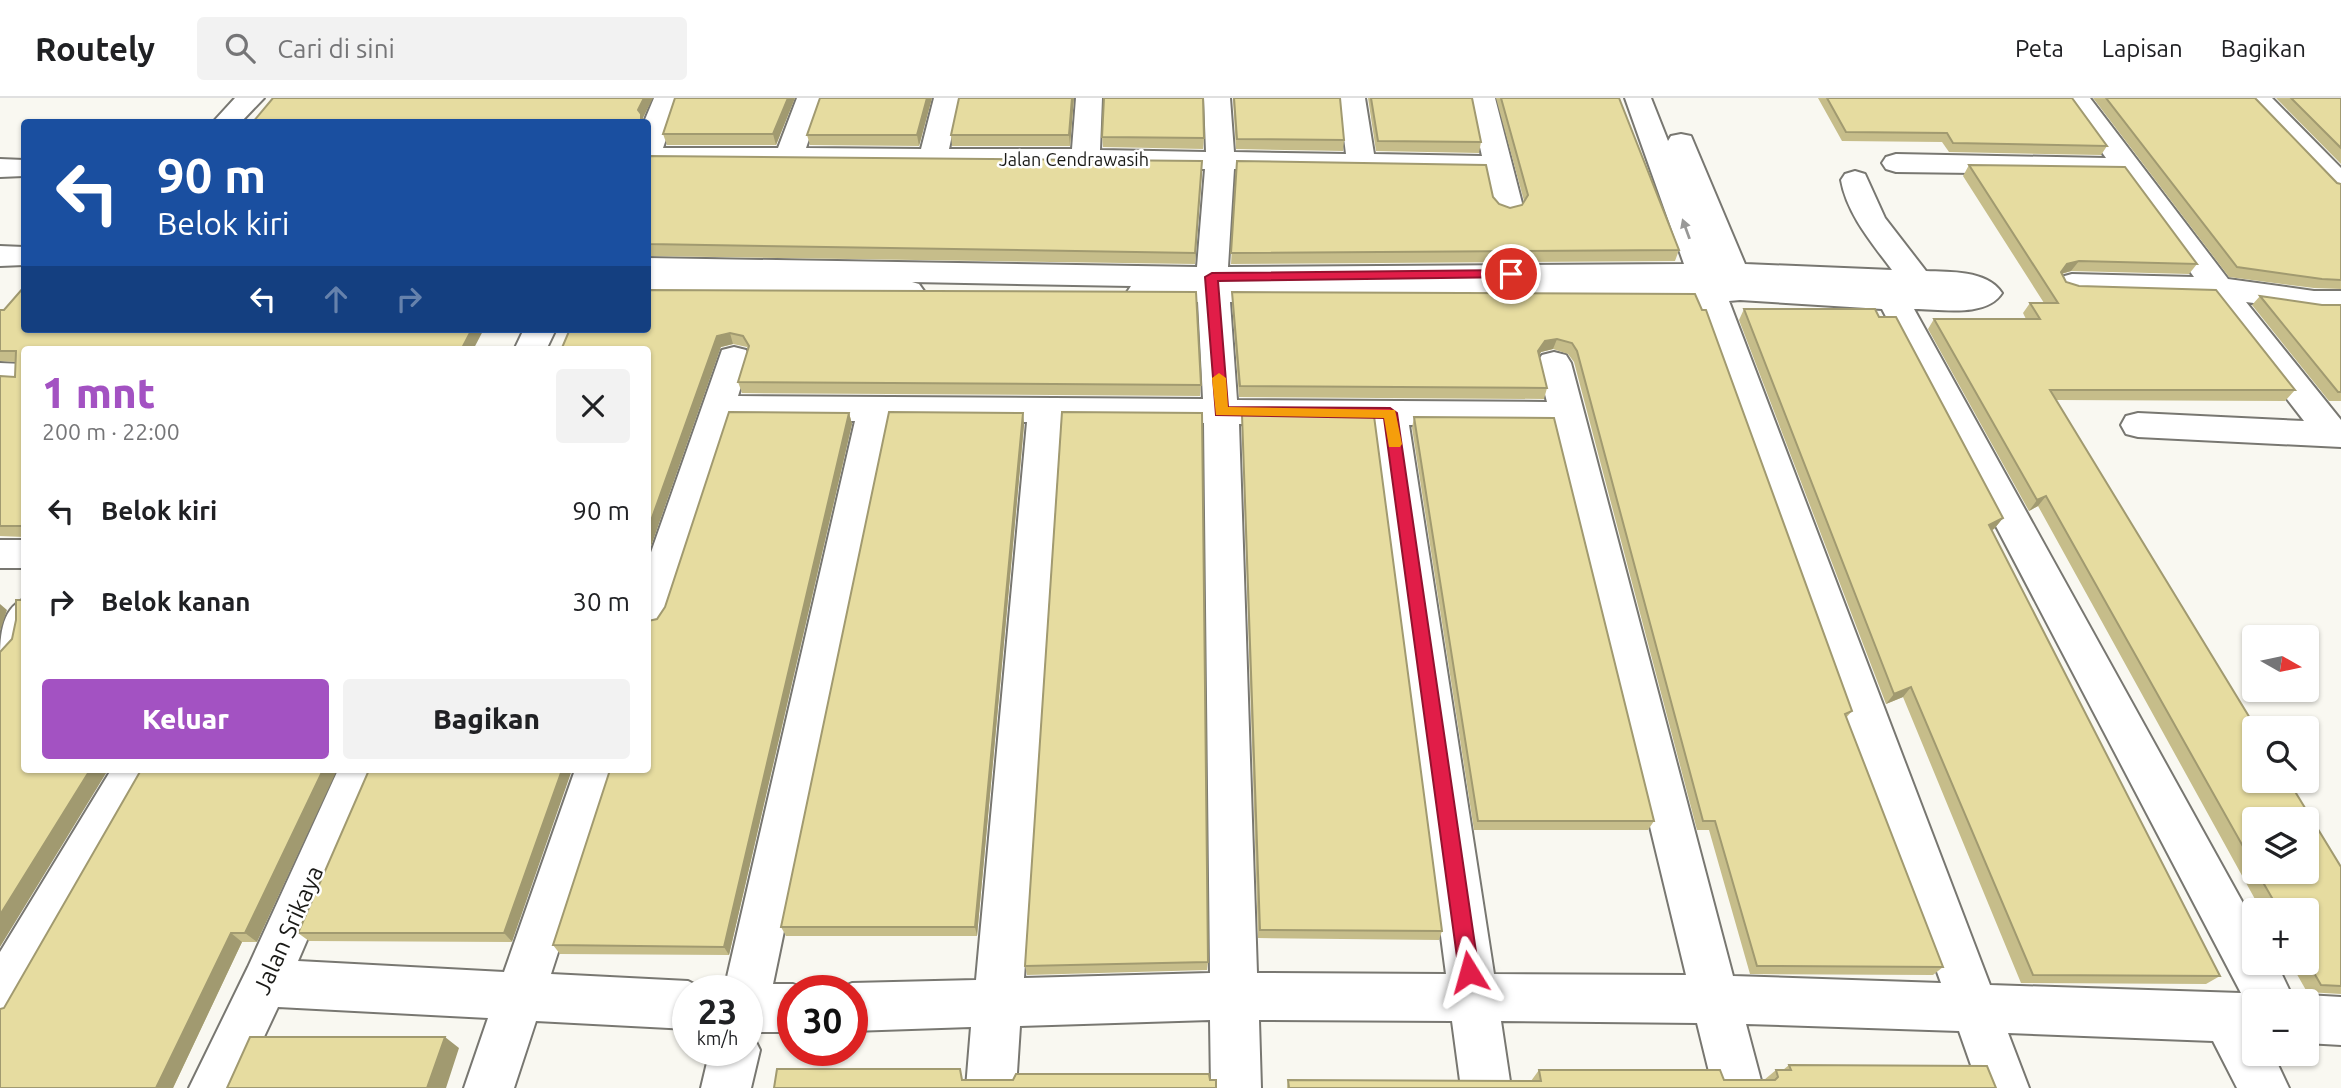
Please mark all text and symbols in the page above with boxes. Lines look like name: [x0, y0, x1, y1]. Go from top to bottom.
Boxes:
search box: [197, 17, 687, 80]
icon: search: [221, 29, 259, 67]
text: Routely: [35, 30, 155, 67]
text: Cari di sini: [277, 34, 395, 63]
text: Peta: [2015, 35, 2064, 62]
text: Lapisan: [2102, 35, 2183, 62]
text: Bagikan: [2221, 35, 2306, 62]
icon: left: [42, 147, 133, 238]
text: 90 m: [157, 147, 266, 202]
street label: Jalan Cendrawasih: [999, 149, 1149, 169]
text: Belok kiri: [157, 205, 289, 241]
one-way arrow: [1680, 218, 1691, 239]
pin: [1481, 244, 1541, 304]
icon: arrive: [1492, 255, 1530, 293]
icon: left: [244, 280, 282, 318]
icon: ahead: [317, 280, 355, 318]
icon: right: [390, 280, 428, 318]
text: 1 mnt: [42, 369, 155, 416]
button: close: [556, 369, 630, 443]
text: 200 m · 22:00: [42, 419, 180, 444]
icon: left: [42, 492, 80, 530]
text: Belok kiri: [101, 496, 217, 525]
text: 90 m: [572, 496, 630, 525]
icon: right: [42, 583, 80, 621]
text: Belok kanan: [101, 587, 251, 616]
text: 30 m: [572, 587, 630, 616]
north arrow: [2242, 625, 2319, 702]
map controls: [2242, 625, 2319, 1066]
button: Keluar: [42, 679, 329, 759]
button: Bagikan: [343, 679, 630, 759]
button: search: [2242, 716, 2319, 793]
button: layers: [2242, 807, 2319, 884]
street label: Jalan Srikaya: [248, 862, 328, 998]
button: +: [2242, 898, 2319, 975]
position arrow: [1432, 935, 1506, 1009]
speed limit sign: 30: [777, 975, 868, 1066]
button: −: [2242, 989, 2319, 1066]
text: 23: [698, 991, 737, 1031]
text: km/h: [697, 1028, 738, 1048]

